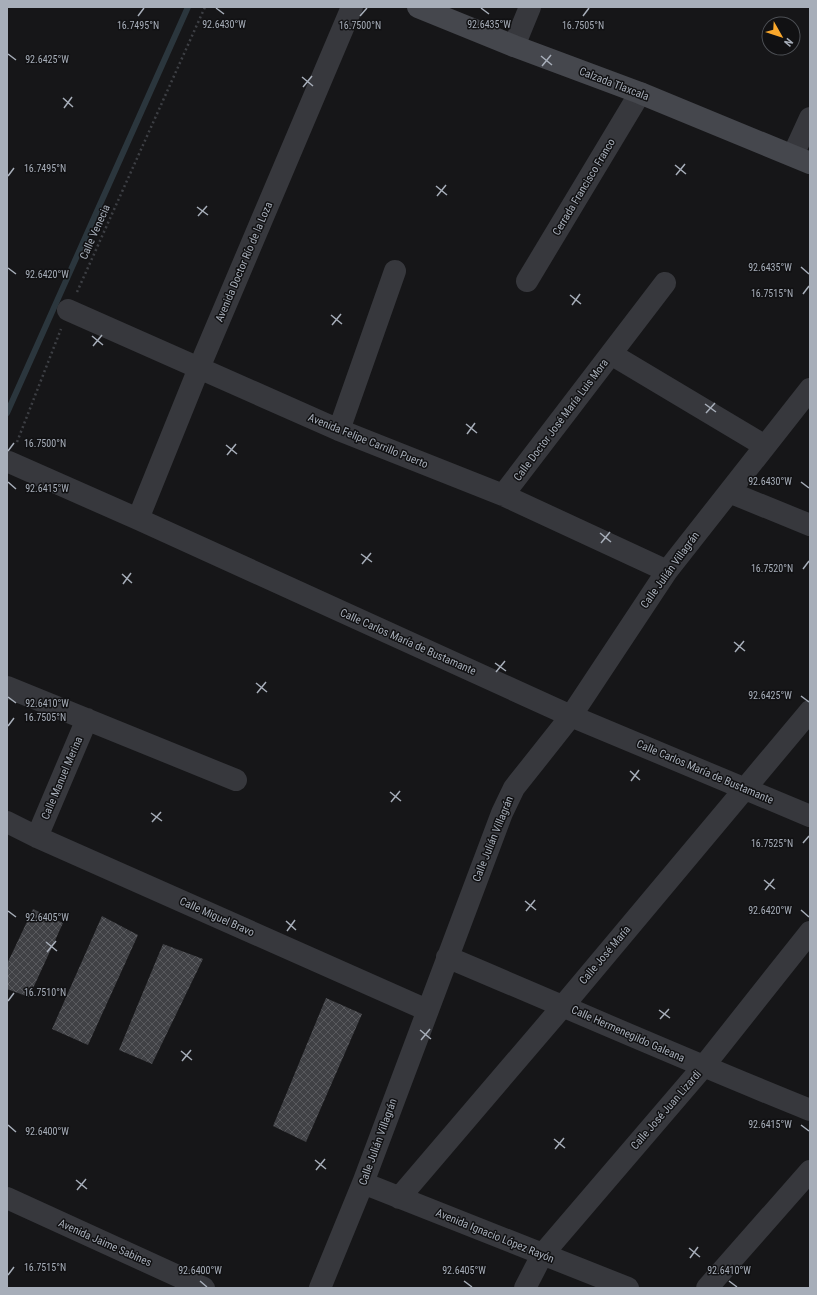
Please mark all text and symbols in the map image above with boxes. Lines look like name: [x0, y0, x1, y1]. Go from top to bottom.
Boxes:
north arrow: [761, 16, 801, 56]
text: 92.6430°W: [202, 19, 246, 30]
text: 92.6435°W: [467, 19, 511, 30]
text: 16.7495°N: [117, 20, 159, 31]
text: 16.7500°N: [339, 20, 381, 31]
text: 16.7505°N: [562, 20, 604, 31]
text: N: [781, 35, 796, 49]
text: 92.6425°W: [25, 54, 69, 65]
street label: Calzada Tlaxcala: [577, 65, 651, 103]
street label: Cerrada Francisco Franco: [550, 136, 618, 238]
text: 16.7495°N: [24, 163, 66, 174]
street label: Avenida Doctor Río de la Loza: [213, 200, 275, 324]
street label: Calle Venecia: [77, 203, 113, 261]
text: 92.6435°W: [748, 262, 792, 273]
text: 92.6420°W: [25, 269, 69, 280]
text: 16.7515°N: [751, 288, 793, 299]
street label: Calle Doctor José María Luis Mora: [511, 357, 611, 483]
street label: Avenida Felipe Carrillo Puerto: [306, 411, 430, 471]
text: 16.7500°N: [24, 438, 66, 449]
text: 92.6430°W: [748, 476, 792, 487]
text: 92.6415°W: [25, 483, 69, 494]
street label: Calle Julián Villagrán: [638, 529, 702, 611]
text: 16.7520°N: [751, 563, 793, 574]
street label: Calle Carlos María de Bustamante: [338, 606, 478, 678]
text: 92.6425°W: [748, 690, 792, 701]
text: 92.6410°W: [25, 698, 69, 709]
text: 16.7505°N: [24, 712, 66, 723]
street label: Calle Manuel Merina: [39, 735, 85, 821]
street label: Calle Carlos María de Bustamante: [635, 737, 775, 807]
street label: Calle Julián Villagrán: [470, 794, 516, 884]
text: 16.7525°N: [751, 838, 793, 849]
street label: Calle Miguel Bravo: [178, 895, 257, 940]
text: 92.6420°W: [748, 905, 792, 916]
text: 92.6405°W: [25, 912, 69, 923]
street label: Calle José María: [577, 923, 633, 987]
text: 16.7510°N: [24, 987, 66, 998]
street label: Calle Hermenegildo Galeana: [569, 1003, 687, 1065]
street label: Calle José Juan Lizardi: [628, 1068, 704, 1152]
street label: Calle Julián Villagrán: [356, 1097, 400, 1187]
text: 92.6415°W: [748, 1119, 792, 1130]
text: 92.6400°W: [25, 1126, 69, 1137]
street label: Avenida Ignacio López Rayón: [434, 1206, 556, 1266]
street label: Avenida Jaime Sabines: [56, 1217, 154, 1269]
text: 16.7515°N: [24, 1262, 66, 1273]
text: 92.6400°W: [178, 1265, 222, 1276]
text: 92.6405°W: [442, 1265, 486, 1276]
text: 92.6410°W: [707, 1265, 751, 1276]

